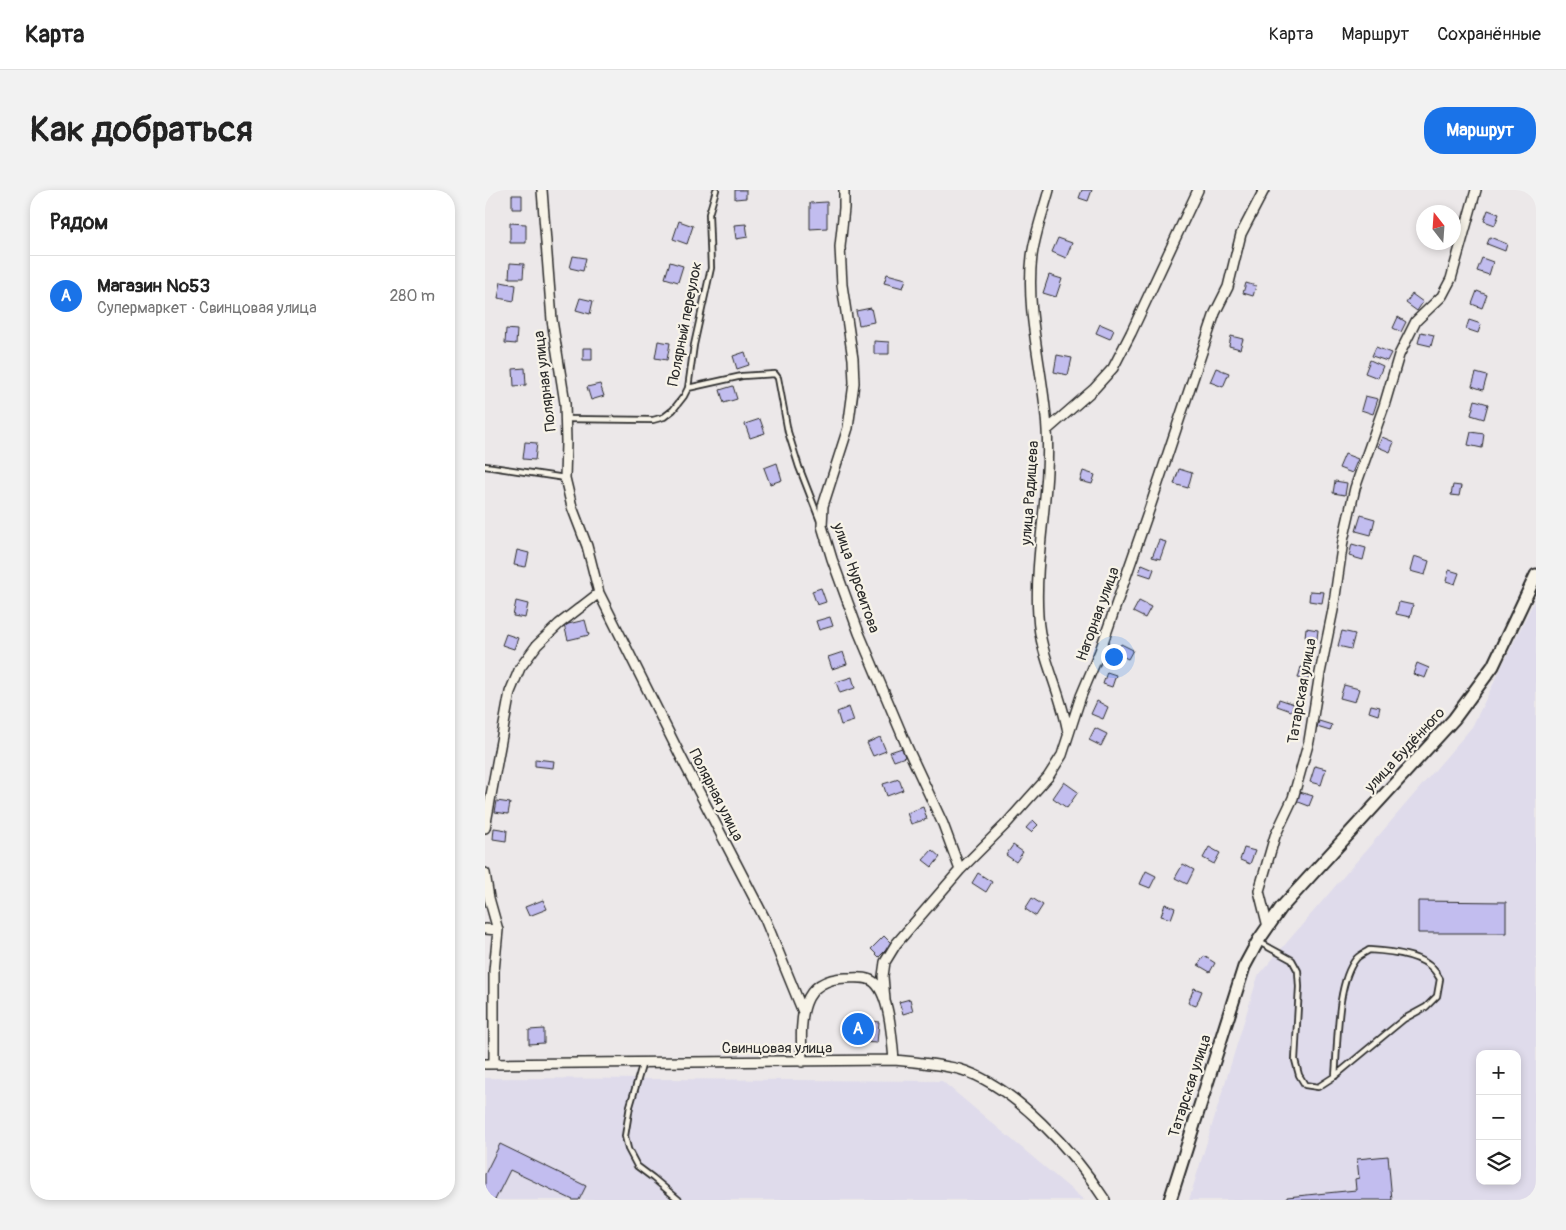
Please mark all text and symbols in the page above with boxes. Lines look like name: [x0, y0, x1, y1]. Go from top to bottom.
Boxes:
text: Карта: [25, 20, 84, 49]
text: Карта: [1269, 23, 1313, 46]
text: Маршрут: [1341, 23, 1409, 46]
text: Сохранённые: [1437, 23, 1541, 46]
button: Маршрут: [1424, 107, 1536, 154]
text: Как добраться: [30, 108, 253, 152]
north arrow: [1416, 205, 1461, 250]
text: Рядом: [50, 209, 108, 236]
street label: Полярный переулок: [664, 260, 706, 388]
text: Магазин №53: [97, 274, 210, 298]
text: A: [61, 286, 71, 306]
text: 280 m: [389, 286, 435, 306]
text: Супермаркет · Свинцовая улица: [97, 298, 317, 318]
street label: Полярная улица: [529, 330, 561, 432]
street label: улица Радищева: [1017, 440, 1043, 547]
street label: улица Нурсеитова: [828, 519, 884, 636]
street label: Нагорная улица: [1072, 564, 1124, 664]
street label: Татарская улица: [1283, 637, 1321, 745]
your location: [1101, 644, 1127, 670]
street label: улица Будённого: [1360, 704, 1449, 797]
street label: Полярная улица: [685, 746, 747, 844]
pin: A: [842, 1010, 874, 1048]
street label: Татарская улица: [1164, 1032, 1216, 1140]
street label: Свинцовая улица: [722, 1039, 832, 1058]
map controls: [1476, 1050, 1521, 1185]
button: +: [1476, 1050, 1521, 1095]
button: −: [1476, 1095, 1521, 1140]
button: layers: [1476, 1140, 1521, 1185]

